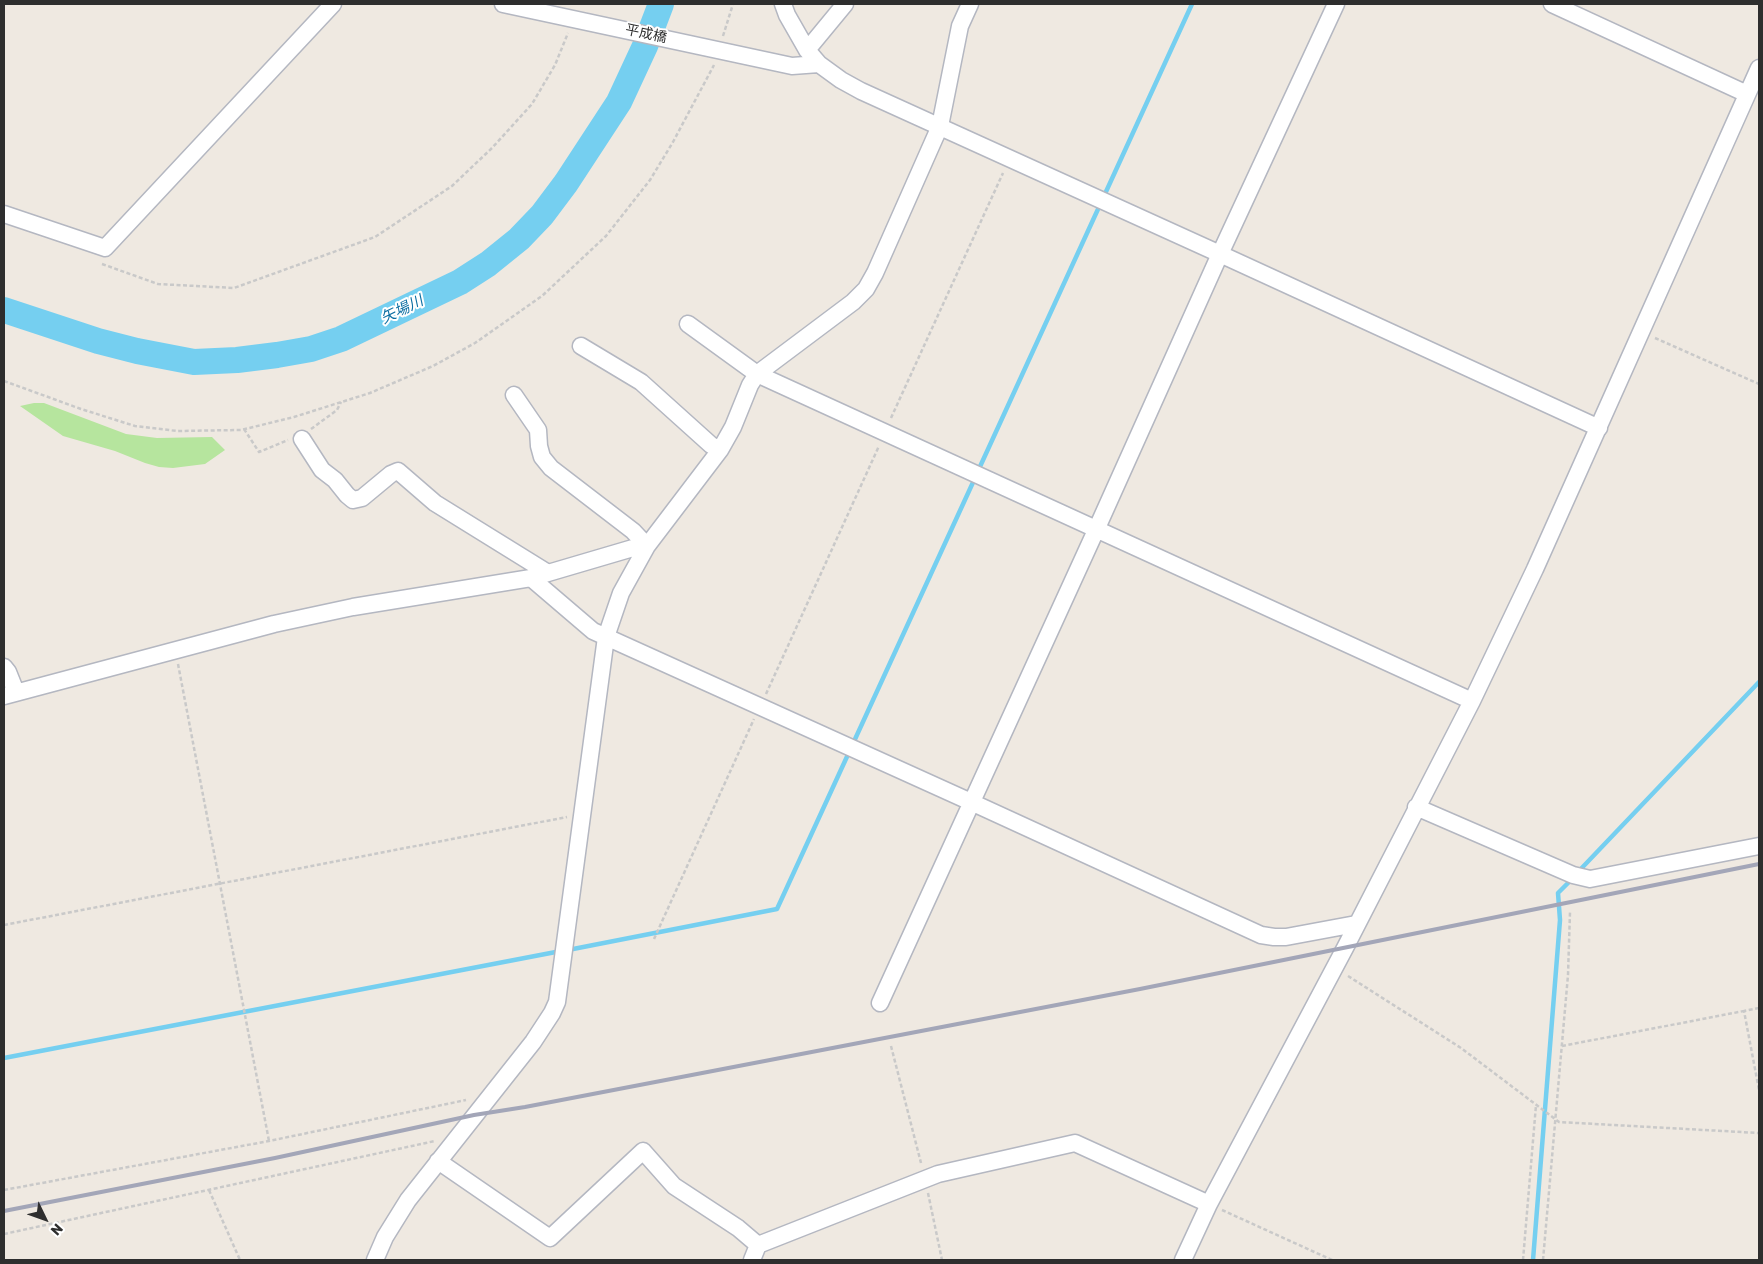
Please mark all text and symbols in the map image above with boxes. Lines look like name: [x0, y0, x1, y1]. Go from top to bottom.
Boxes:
street label: 平成橋: [624, 21, 668, 47]
water label: 矢場川: [378, 292, 426, 328]
north arrow: [20, 1194, 70, 1244]
text: N: [47, 1220, 66, 1239]

